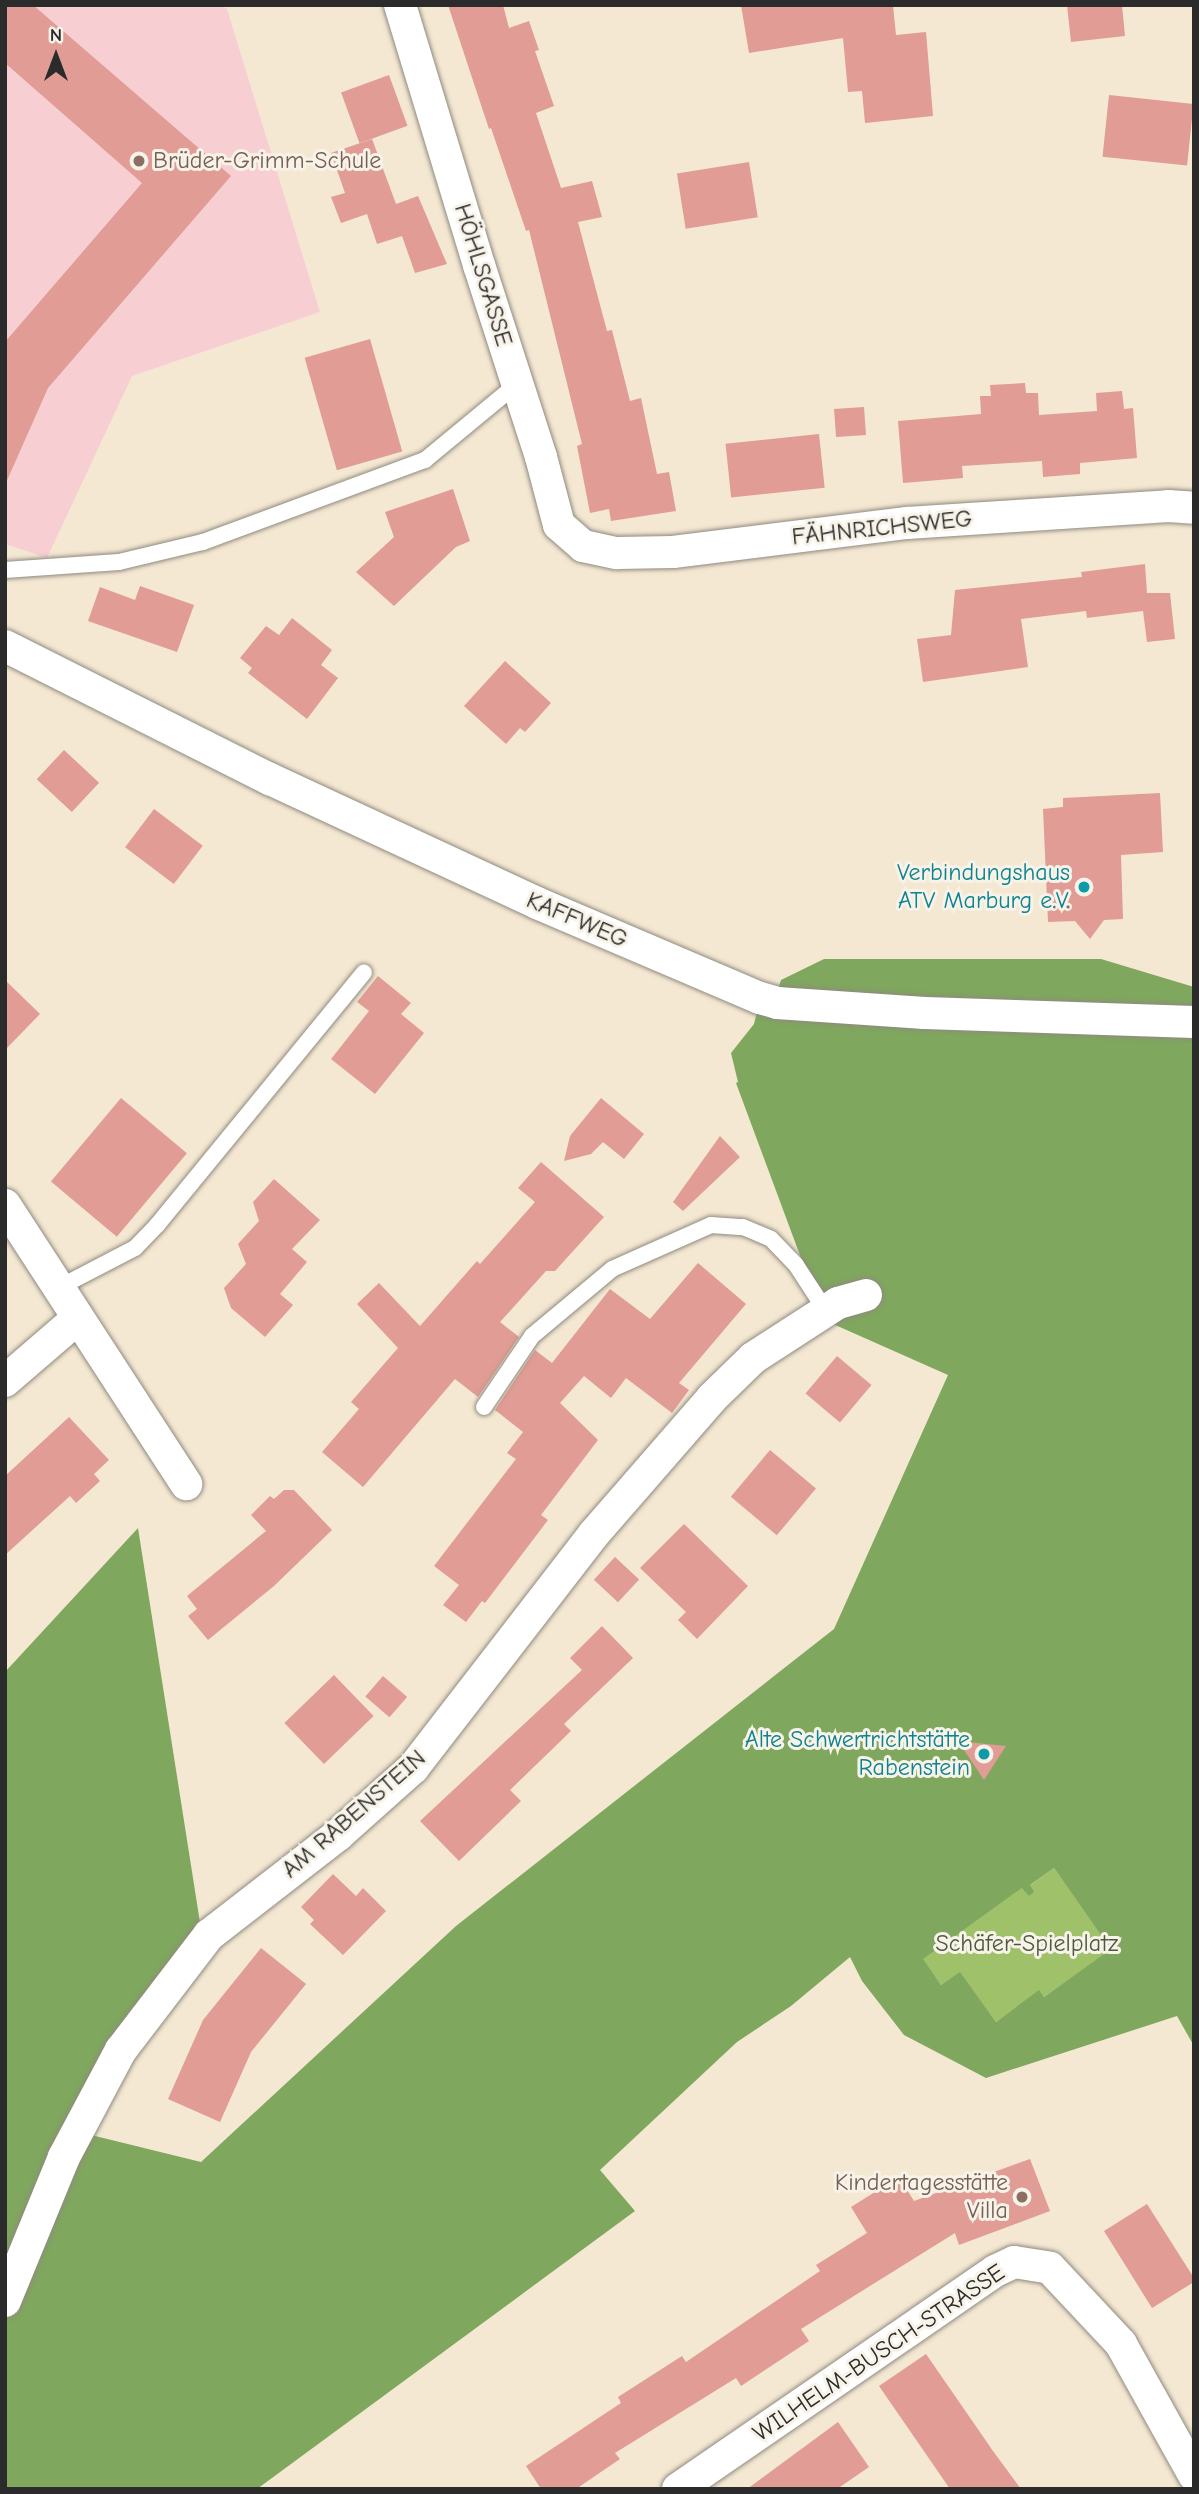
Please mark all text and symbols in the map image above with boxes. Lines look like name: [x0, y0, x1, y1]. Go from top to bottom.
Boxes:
north arrow: [21, 21, 91, 91]
text: N: [50, 24, 62, 46]
place label: Brüder-Grimm-Schule: [153, 147, 381, 175]
marker: Brüder-Grimm-Schule: [131, 153, 147, 169]
street label: HÖHLSGASSE: [448, 200, 518, 350]
street label: FÄHNRICHSWEG: [790, 504, 974, 552]
place label: Verbindungshaus ATV Marburg e.V.: [897, 859, 1070, 915]
marker: Verbindungshaus ATV Marburg e.V.: [1076, 879, 1092, 895]
street label: KAFFWEG: [522, 886, 632, 954]
place label: Alte Schwertrichtstätte Rabenstein: [745, 1726, 970, 1782]
street label: AM RABENSTEIN: [276, 1744, 432, 1884]
marker: Alte Schwertrichtstätte Rabenstein: [976, 1746, 992, 1762]
park label: Schäfer-Spielplatz: [936, 1930, 1118, 1958]
place label: Kindertagesstätte Villa: [835, 2169, 1008, 2225]
marker: Kindertagesstätte Villa: [1014, 2189, 1030, 2205]
street label: WILHELM-BUSCH-STRASSE: [748, 2258, 1010, 2448]

